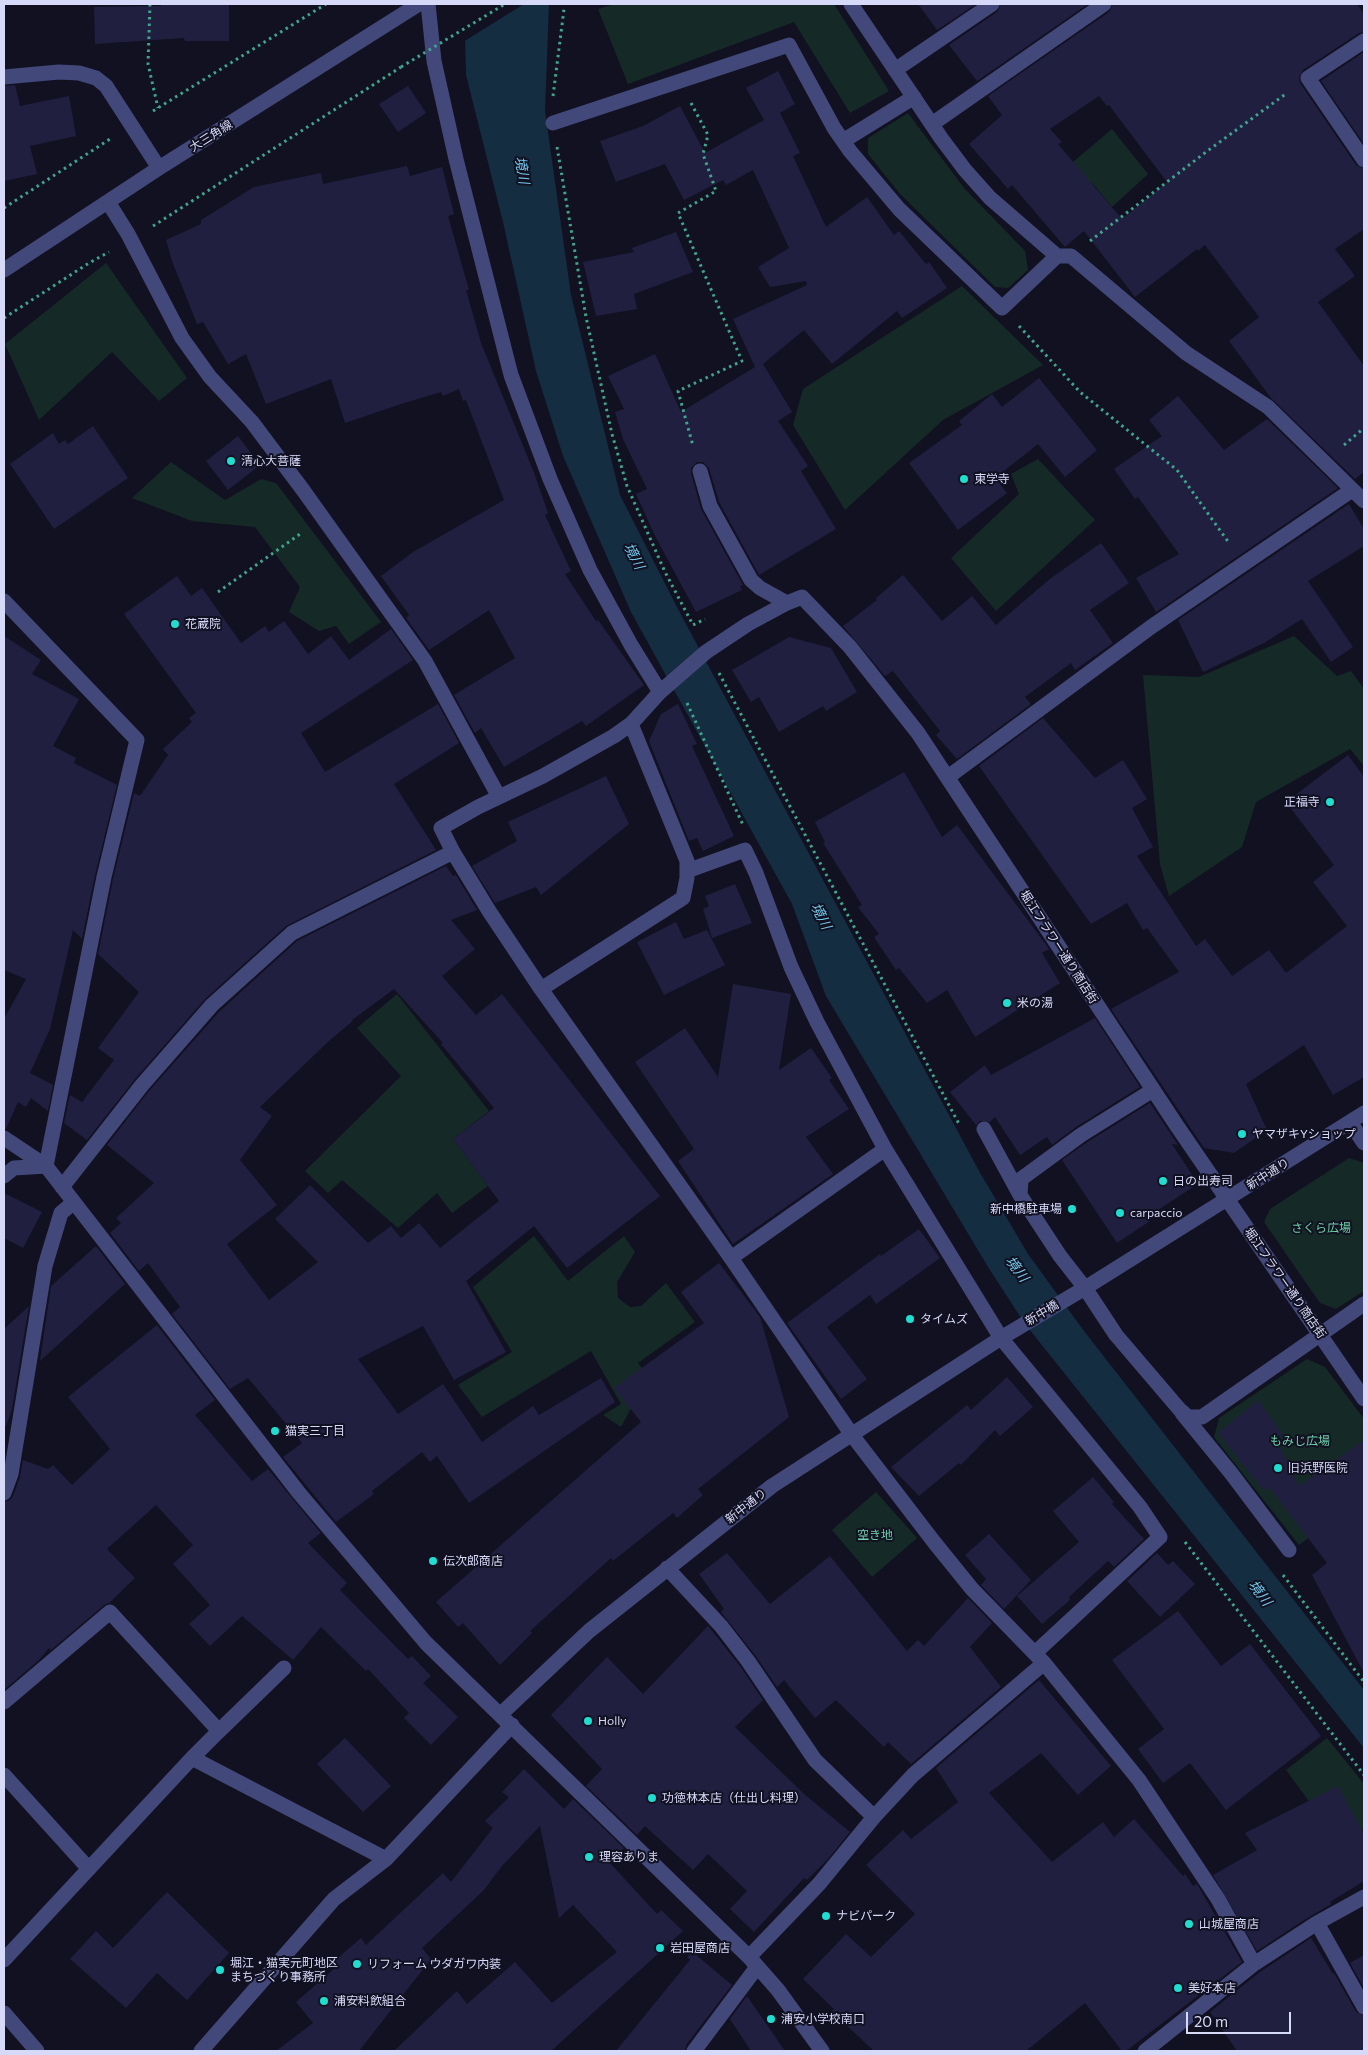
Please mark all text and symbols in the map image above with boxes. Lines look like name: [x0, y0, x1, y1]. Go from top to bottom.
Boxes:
street label: 大三角線: [187, 117, 235, 155]
water label: 境川: [512, 155, 532, 185]
place label: 清心大菩薩: [241, 454, 301, 468]
marker: 清心大菩薩: [225, 455, 237, 467]
place label: 東学寺: [974, 472, 1010, 486]
marker: 東学寺: [958, 473, 970, 485]
water label: 境川: [620, 540, 648, 572]
place label: 花蔵院: [185, 617, 221, 631]
marker: 花蔵院: [169, 618, 181, 630]
place label: 正福寺: [1284, 795, 1320, 809]
marker: 正福寺: [1324, 796, 1336, 808]
street label: 堀江フラワー通り商店街: [1017, 888, 1101, 1006]
water label: 境川: [807, 900, 835, 932]
place label: 米の湯: [1017, 996, 1053, 1010]
marker: 米の湯: [1001, 997, 1013, 1009]
place label: ヤマザキYショップ: [1252, 1127, 1356, 1141]
marker: ヤマザキYショップ: [1236, 1128, 1248, 1140]
street label: 新中通り: [1244, 1155, 1292, 1193]
place label: 日の出寿司: [1173, 1174, 1233, 1188]
marker: 日の出寿司: [1157, 1175, 1169, 1187]
place label: 新中橋駐車場: [990, 1202, 1062, 1216]
marker: 新中橋駐車場: [1066, 1203, 1078, 1215]
place label: carpaccio: [1130, 1206, 1182, 1220]
marker: carpaccio: [1114, 1207, 1126, 1219]
park label: さくら広場: [1291, 1221, 1351, 1235]
street label: 堀江フラワー通り商店街: [1241, 1225, 1329, 1341]
water label: 境川: [1002, 1253, 1032, 1285]
street label: 新中橋: [1023, 1298, 1061, 1328]
place label: タイムズ: [920, 1312, 968, 1326]
marker: タイムズ: [904, 1313, 916, 1325]
place label: 猫実三丁目: [285, 1424, 345, 1438]
marker: 猫実三丁目: [269, 1425, 281, 1437]
park label: もみじ広場: [1270, 1434, 1330, 1448]
place label: 旧浜野医院: [1288, 1461, 1348, 1475]
marker: 旧浜野医院: [1272, 1462, 1284, 1474]
street label: 新中通り: [723, 1486, 769, 1526]
park label: 空き地: [857, 1528, 893, 1542]
place label: 伝次郎商店: [443, 1554, 503, 1568]
marker: 伝次郎商店: [427, 1555, 439, 1567]
water label: 境川: [1245, 1577, 1275, 1609]
place label: Holly: [598, 1714, 626, 1728]
marker: Holly: [582, 1715, 594, 1727]
place label: 功徳林本店（仕出し料理）: [662, 1791, 806, 1805]
marker: 功徳林本店（仕出し料理）: [646, 1792, 658, 1804]
place label: 理容ありま: [599, 1850, 659, 1864]
marker: 理容ありま: [583, 1851, 595, 1863]
place label: ナビパーク: [836, 1909, 896, 1923]
marker: ナビパーク: [820, 1910, 832, 1922]
place label: 山城屋商店: [1199, 1917, 1259, 1931]
marker: 山城屋商店: [1183, 1918, 1195, 1930]
place label: 岩田屋商店: [670, 1941, 730, 1955]
marker: 岩田屋商店: [654, 1942, 666, 1954]
place label: 堀江・猫実元町地区 まちづくり事務所: [230, 1956, 338, 1984]
place label: リフォーム ウダガワ内装: [367, 1957, 501, 1971]
marker: リフォーム ウダガワ内装: [351, 1958, 363, 1970]
marker: 堀江・猫実元町地区 まちづくり事務所: [214, 1964, 226, 1976]
place label: 美好本店: [1188, 1981, 1236, 1995]
marker: 美好本店: [1172, 1982, 1184, 1994]
place label: 浦安料飲組合: [334, 1994, 406, 2008]
marker: 浦安料飲組合: [318, 1995, 330, 2007]
scale bar: [1188, 2002, 1293, 2034]
place label: 浦安小学校南口: [781, 2012, 865, 2026]
text: 20 m: [1194, 2012, 1228, 2030]
marker: 浦安小学校南口: [765, 2013, 777, 2025]

